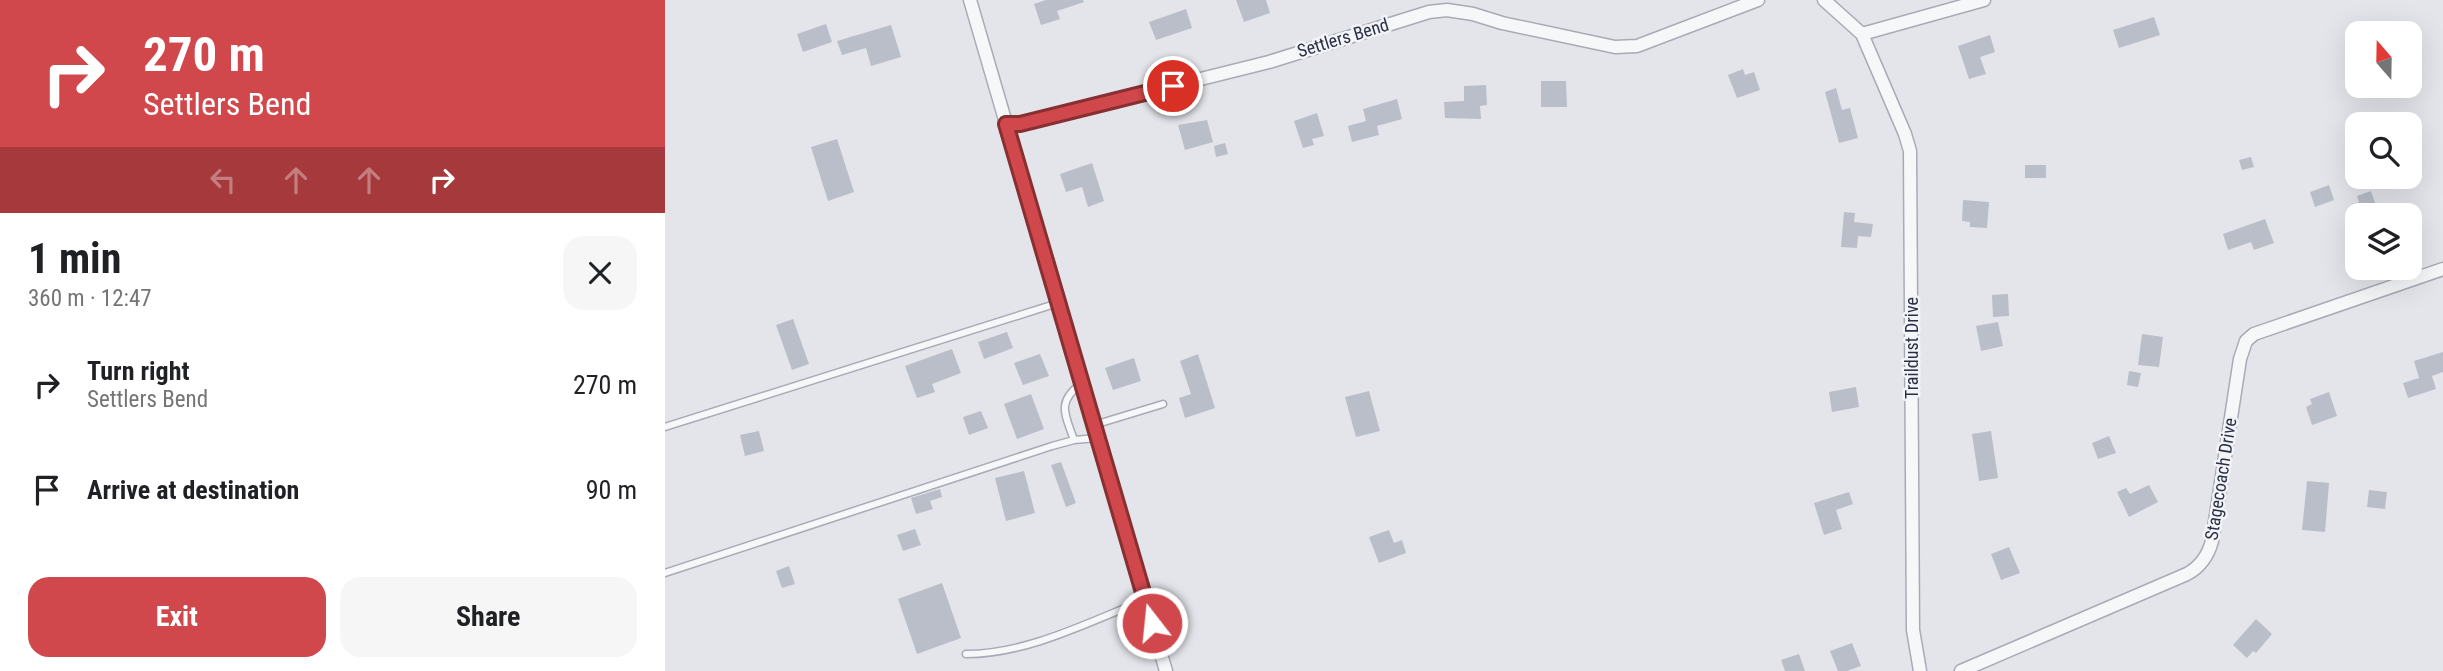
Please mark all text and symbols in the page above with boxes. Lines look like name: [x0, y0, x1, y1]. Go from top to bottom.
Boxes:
street label: Settlers Bend: [1294, 14, 1391, 61]
north arrow: [2345, 21, 2422, 98]
map controls: [2345, 21, 2422, 280]
text: 270 m: [143, 26, 265, 83]
icon: right: [28, 28, 119, 119]
pin: [1143, 56, 1203, 116]
icon: arrive: [1154, 67, 1192, 105]
text: Settlers Bend: [143, 85, 311, 123]
button: search: [2345, 112, 2422, 189]
icon: left: [204, 161, 242, 199]
icon: ahead: [277, 161, 315, 199]
icon: ahead: [350, 161, 388, 199]
icon: right: [423, 161, 461, 199]
button: layers: [2345, 203, 2422, 280]
text: 1 min: [28, 234, 121, 283]
button: close: [563, 236, 637, 310]
text: 360 m · 12:47: [28, 285, 152, 312]
street label: Traildust Drive: [1901, 297, 1922, 399]
text: Turn right: [87, 356, 189, 386]
icon: right: [28, 366, 66, 404]
text: 270 m: [573, 370, 637, 400]
text: Settlers Bend: [87, 386, 208, 413]
street label: Stagecoach Drive: [2200, 416, 2241, 542]
icon: arrive: [28, 471, 66, 509]
text: Arrive at destination: [87, 475, 299, 505]
text: 90 m: [586, 475, 637, 505]
button: Exit: [28, 577, 326, 657]
button: Share: [340, 577, 637, 657]
position arrow: [1115, 586, 1189, 660]

